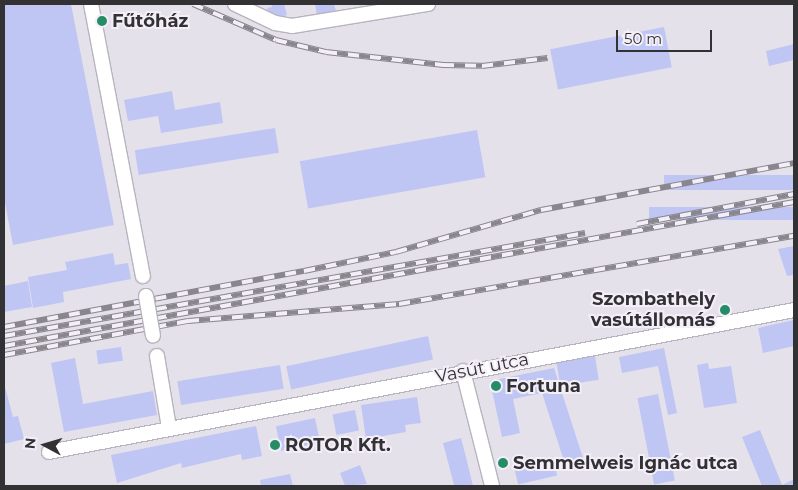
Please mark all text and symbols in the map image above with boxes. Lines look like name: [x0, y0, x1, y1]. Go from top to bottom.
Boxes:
place label: Fűtőház: [112, 10, 188, 32]
marker: Fűtőház: [96, 15, 108, 27]
scale bar: [618, 20, 714, 52]
text: 50 m: [624, 29, 662, 48]
place label: Szombathely vasútállomás: [591, 289, 715, 332]
marker: Szombathely vasútállomás: [719, 304, 731, 316]
street label: Vasút utca: [433, 348, 531, 388]
place label: Fortuna: [506, 375, 581, 397]
marker: Fortuna: [490, 380, 502, 392]
north arrow: [20, 420, 70, 470]
place label: ROTOR Kft.: [285, 434, 391, 456]
text: N: [21, 437, 40, 450]
marker: ROTOR Kft.: [269, 439, 281, 451]
place label: Semmelweis Ignác utca: [513, 452, 738, 474]
marker: Semmelweis Ignác utca: [497, 457, 509, 469]

